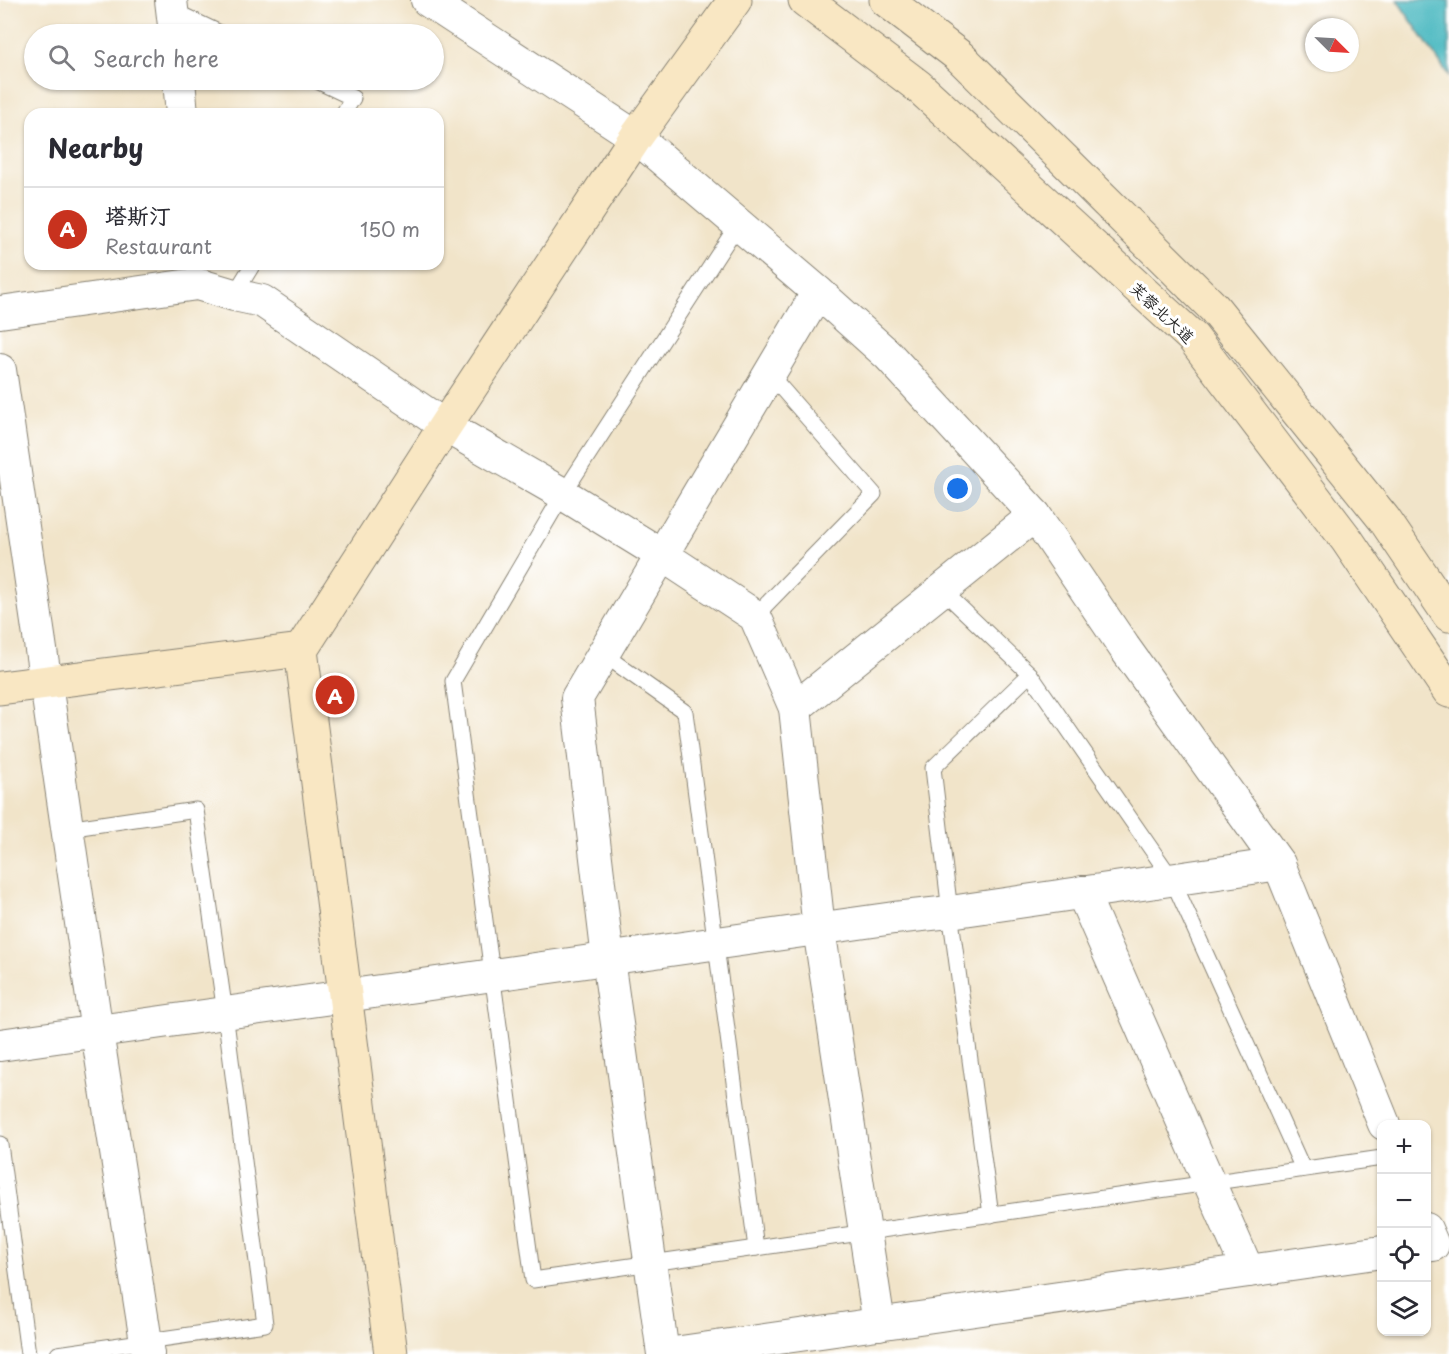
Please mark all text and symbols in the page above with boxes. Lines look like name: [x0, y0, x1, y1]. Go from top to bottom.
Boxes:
north arrow: [1305, 18, 1359, 72]
search box: [24, 24, 444, 90]
icon: search: [45, 41, 78, 74]
text: Search here: [93, 41, 219, 74]
text: Nearby: [48, 128, 143, 167]
text: 塔斯汀: [105, 198, 171, 231]
text: A: [60, 214, 75, 244]
text: 150 m: [360, 214, 420, 244]
text: Restaurant: [105, 231, 212, 261]
street label: 芙蓉北大道: [1126, 276, 1200, 348]
your location: [943, 474, 972, 503]
pin: A: [316, 672, 354, 718]
map controls: [1377, 1120, 1431, 1336]
button: +: [1377, 1120, 1431, 1174]
button: −: [1377, 1174, 1431, 1228]
button: locate: [1377, 1228, 1431, 1282]
button: layers: [1377, 1282, 1431, 1336]

